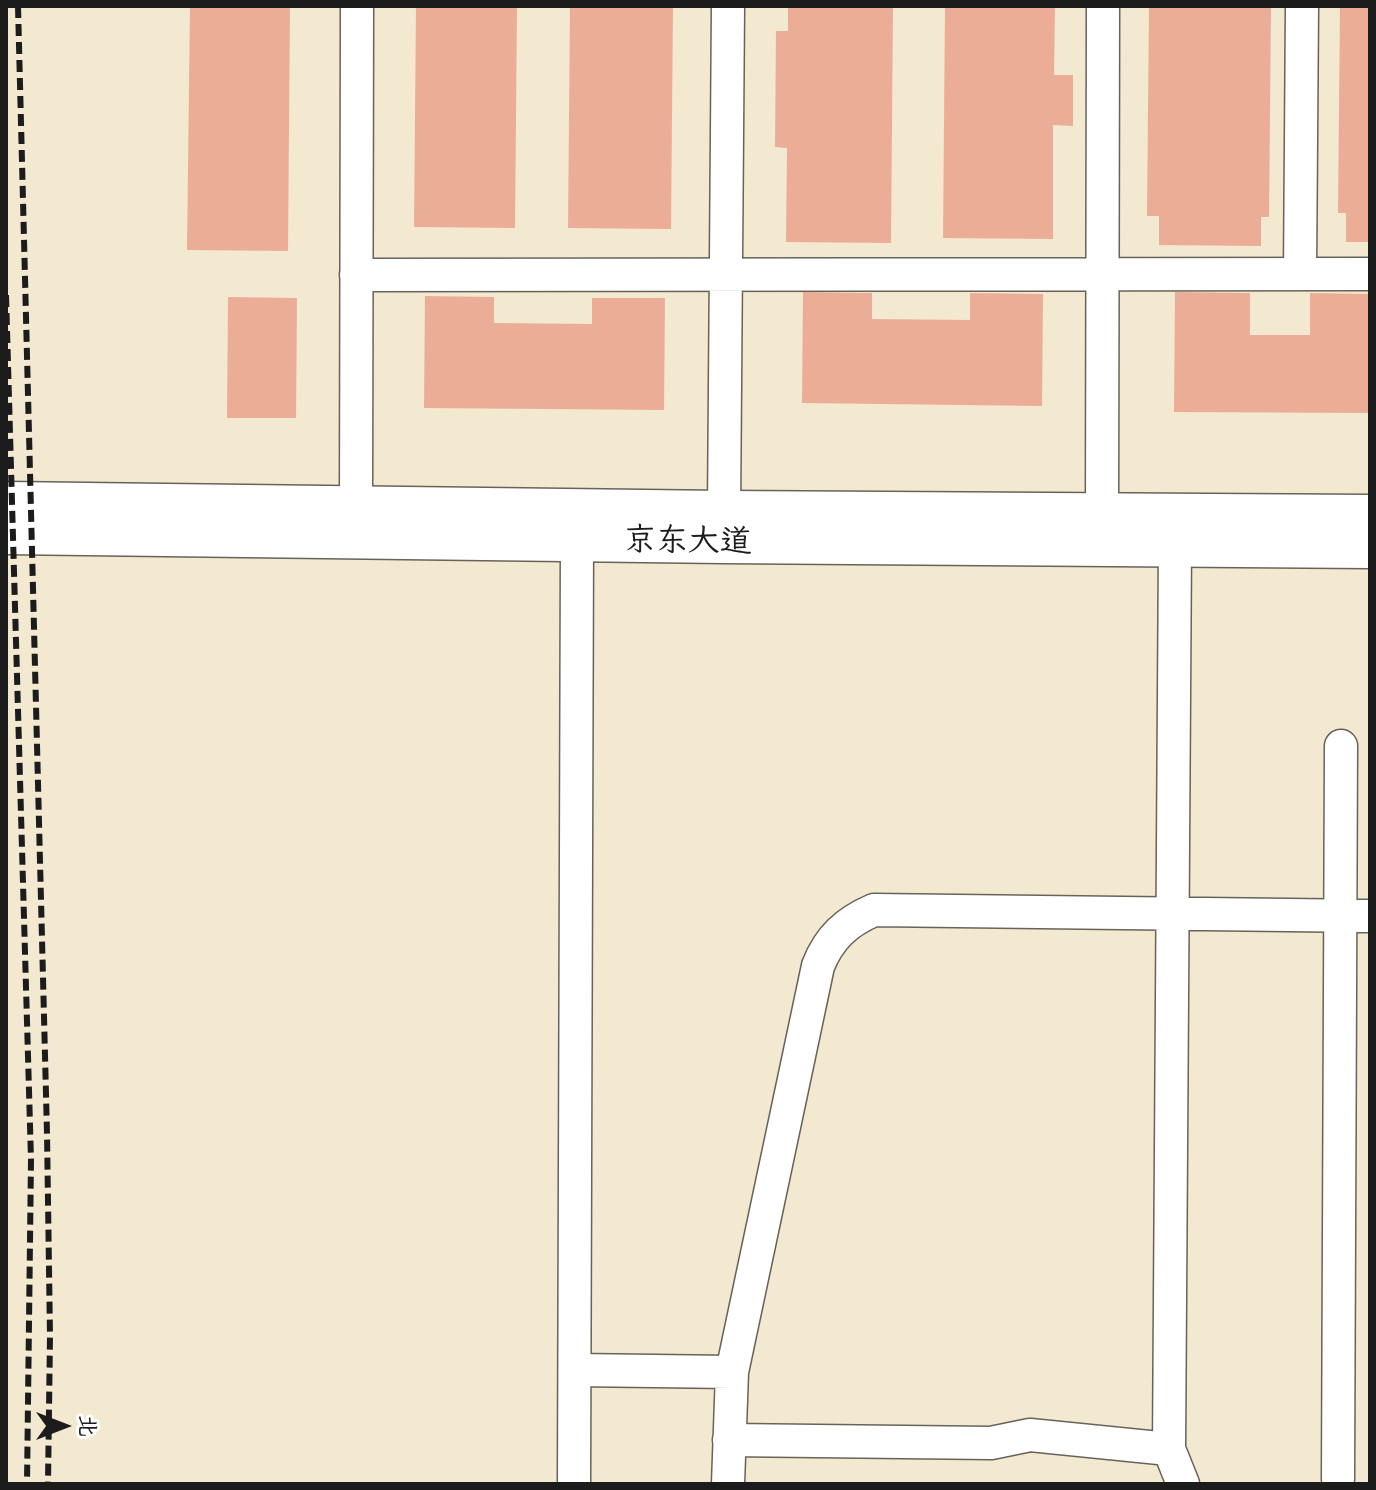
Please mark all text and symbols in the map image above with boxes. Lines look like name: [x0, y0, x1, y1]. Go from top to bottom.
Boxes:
street label: 京东大道: [624, 522, 752, 562]
north arrow: [24, 1386, 104, 1466]
text: 北: [74, 1415, 102, 1437]

